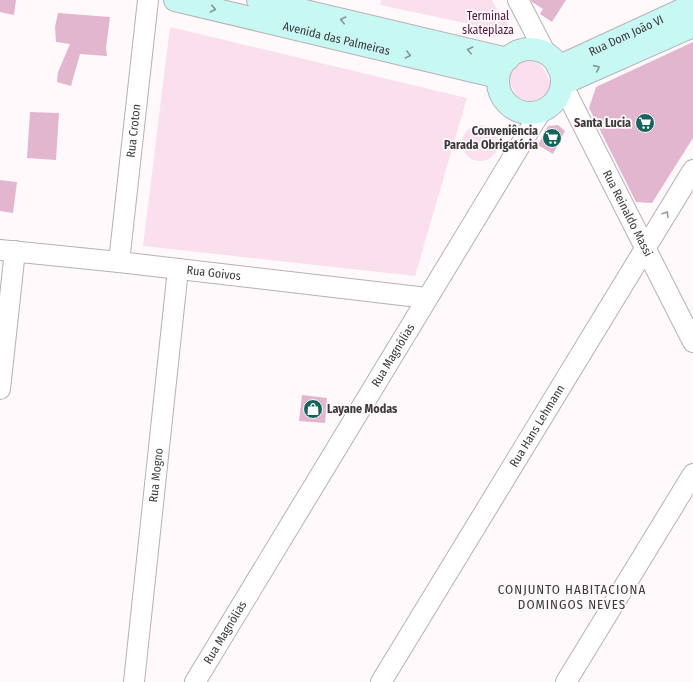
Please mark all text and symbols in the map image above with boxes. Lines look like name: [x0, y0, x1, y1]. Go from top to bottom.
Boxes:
one-way arrow: [209, 4, 216, 13]
park label: Terminal skateplaza: [462, 9, 514, 37]
street label: Rua Dom João VI: [587, 12, 666, 59]
one-way arrow: [340, 16, 346, 24]
street label: Avenida das Palmeiras: [281, 19, 392, 58]
one-way arrow: [466, 46, 473, 54]
one-way arrow: [404, 51, 411, 59]
one-way arrow: [593, 65, 601, 73]
street label: Rua Croton: [124, 103, 143, 158]
supermarket icon: Santa Lucia: [634, 112, 656, 134]
place label: Santa Lucia: [574, 116, 631, 130]
place label: Conveniência Parada Obrigatória: [444, 124, 538, 152]
supermarket icon: Conveniência Parada Obrigatória: [541, 127, 563, 149]
street label: Rua Reinaldo Massi: [600, 168, 655, 259]
one-way arrow: [661, 211, 669, 218]
street label: Rua Goivos: [186, 263, 242, 283]
street label: Rua Magnólias: [369, 321, 417, 389]
street label: Rua Hans Lehmann: [507, 382, 568, 470]
shop icon: Layane Modas: [302, 398, 324, 420]
place label: Layane Modas: [327, 402, 398, 416]
street label: Rua Mogno: [146, 447, 166, 503]
district label: CONJUNTO HABITACIONA DOMINGOS NEVES: [498, 582, 646, 612]
street label: Rua Magnólias: [201, 598, 250, 666]

